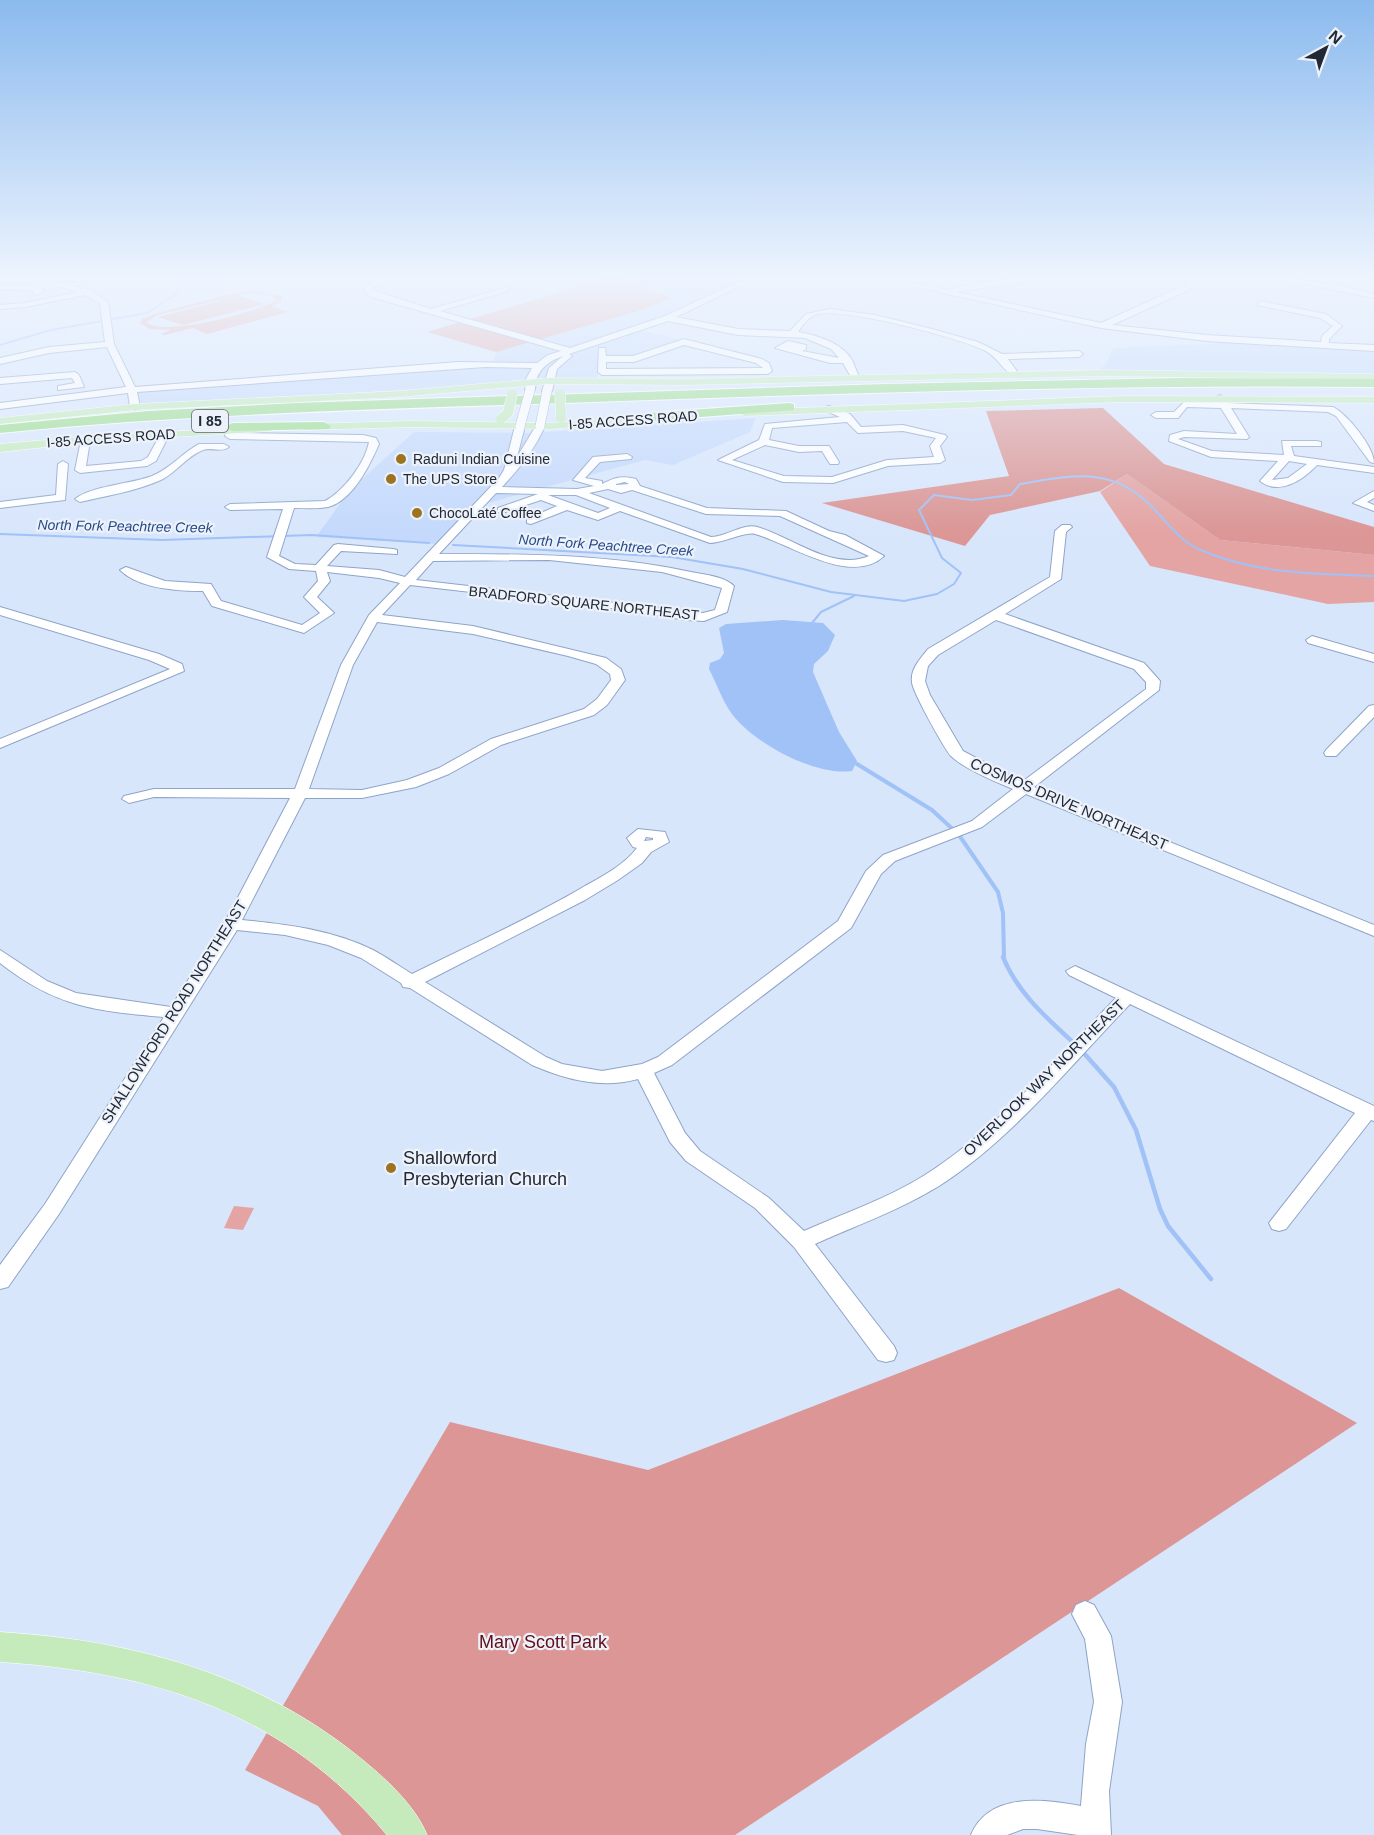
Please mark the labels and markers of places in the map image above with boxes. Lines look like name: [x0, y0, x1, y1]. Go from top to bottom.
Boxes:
place label: Raduni Indian Cuisine: [413, 451, 550, 467]
marker: Raduni Indian Cuisine: [394, 452, 408, 466]
place label: The UPS Store: [403, 471, 497, 487]
marker: The UPS Store: [384, 472, 398, 486]
place label: ChocoLaté Coffee: [429, 505, 542, 521]
marker: ChocoLaté Coffee: [410, 506, 424, 520]
place label: Shallowford Presbyterian Church: [403, 1148, 567, 1189]
marker: Shallowford Presbyterian Church: [384, 1161, 398, 1175]

